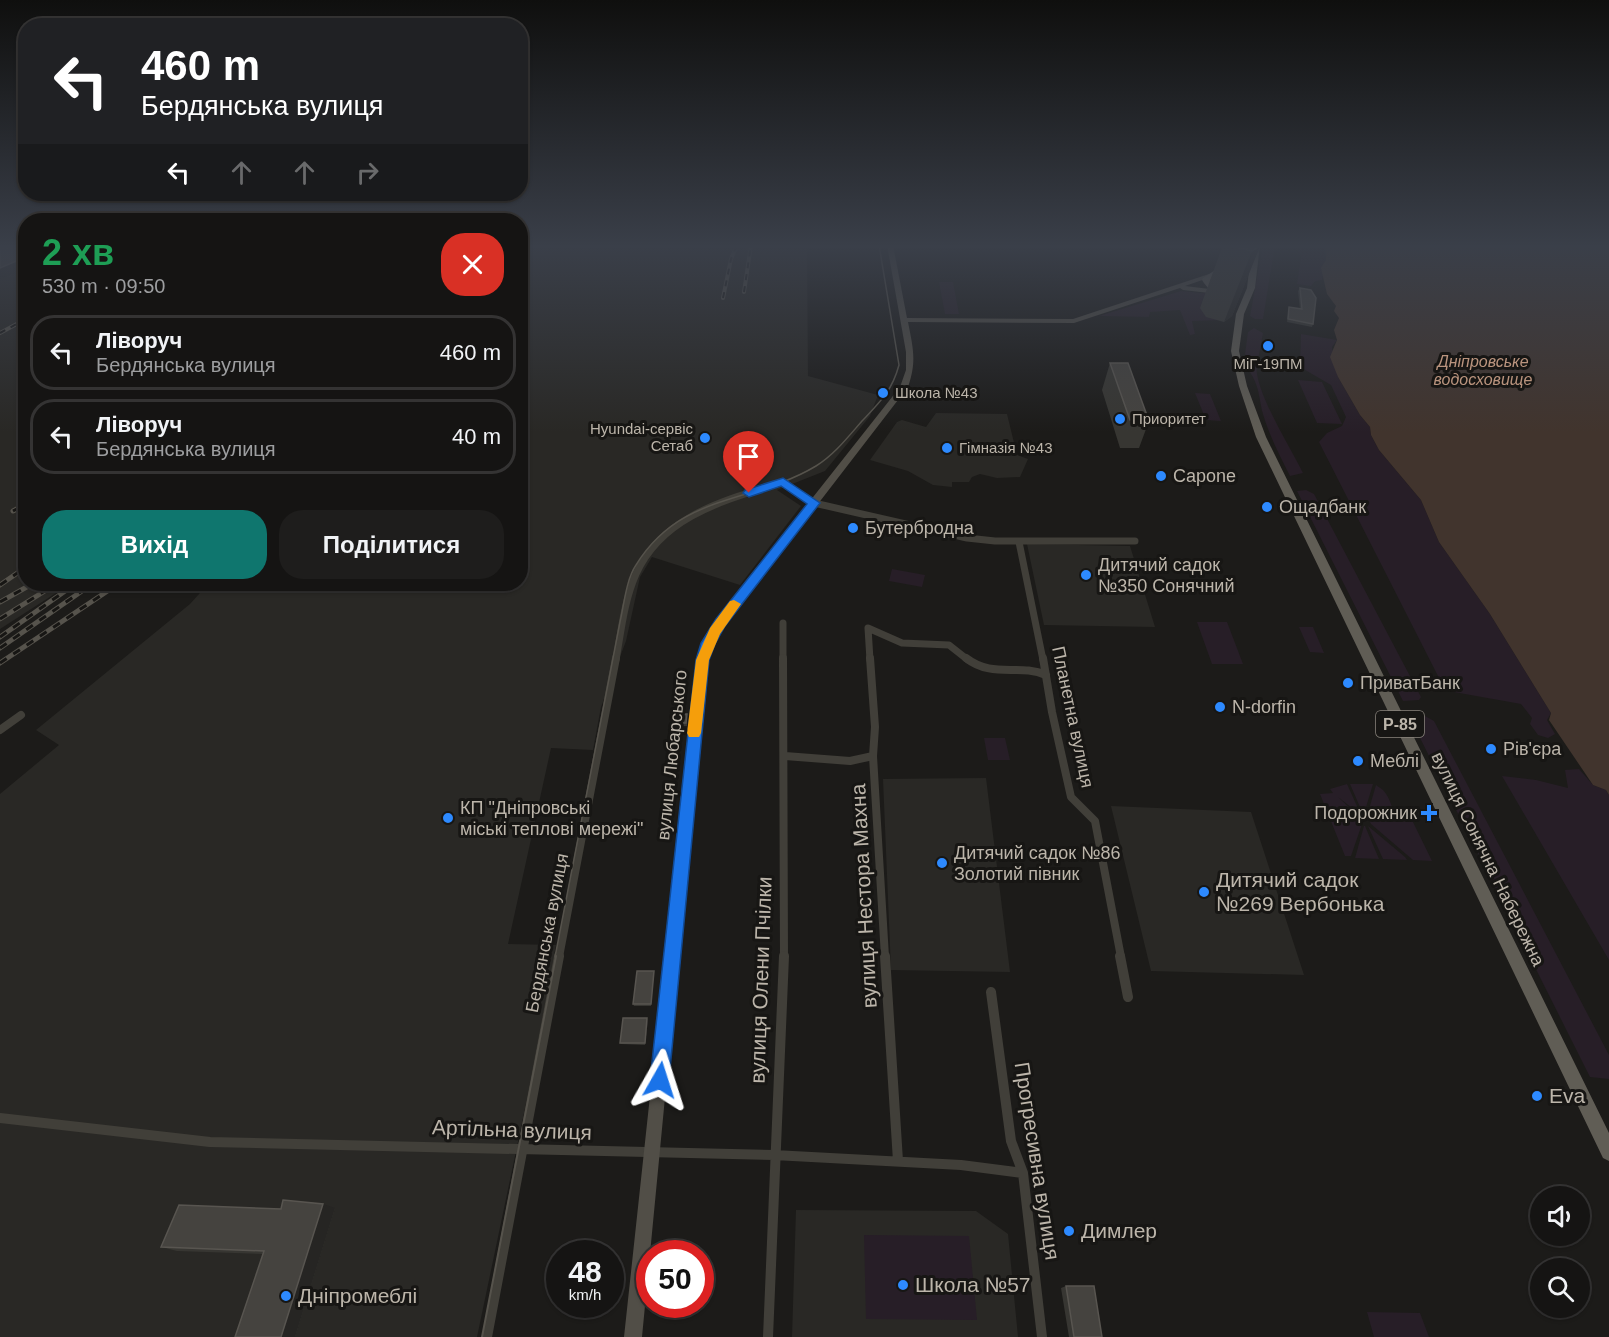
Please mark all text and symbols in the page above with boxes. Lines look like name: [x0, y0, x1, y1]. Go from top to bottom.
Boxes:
icon: left: [42, 42, 120, 120]
text: 460 m: [141, 42, 260, 89]
text: Бердянська вулиця: [141, 91, 384, 121]
icon: left: [162, 156, 195, 189]
icon: ahead: [225, 156, 258, 189]
icon: ahead: [288, 156, 321, 189]
icon: right: [351, 156, 384, 189]
text: 2 хв: [42, 232, 114, 273]
button: close: [441, 233, 504, 296]
text: 530 m · 09:50: [42, 275, 165, 297]
text: Ліворуч: [96, 328, 182, 353]
icon: left: [45, 336, 78, 369]
marker: МіГ-19ПМ: [1261, 339, 1275, 353]
text: 460 m: [440, 340, 501, 365]
water label: Дніпровське водосховище: [1434, 353, 1532, 388]
text: Бердянська вулиця: [96, 354, 276, 376]
place label: МіГ-19ПМ: [1234, 355, 1302, 372]
place label: Школа №43: [895, 384, 978, 401]
marker: Школа №43: [876, 386, 890, 400]
place label: Приоритет: [1132, 410, 1206, 427]
text: Ліворуч: [96, 412, 182, 437]
marker: Приоритет: [1113, 412, 1127, 426]
icon: left: [45, 420, 78, 453]
place label: Hyundai-сервіс Сетаб: [590, 420, 693, 454]
text: 40 m: [452, 424, 501, 449]
marker: Hyundai-сервіс Сетаб: [698, 431, 712, 445]
pin: [723, 431, 774, 493]
text: Бердянська вулиця: [96, 438, 276, 460]
place label: Гімназія №43: [959, 439, 1053, 456]
icon: arrive: [732, 440, 765, 473]
marker: Гімназія №43: [940, 441, 954, 455]
place label: Capone: [1173, 466, 1236, 486]
marker: Capone: [1154, 469, 1168, 483]
place label: Ощадбанк: [1279, 497, 1366, 517]
marker: Ощадбанк: [1260, 500, 1274, 514]
button: Вихід: [42, 510, 267, 579]
button: Поділитися: [279, 510, 504, 579]
place label: Бутербродна: [865, 518, 975, 538]
marker: Бутербродна: [846, 521, 860, 535]
place label: Дитячий садок №350 Сонячний: [1098, 555, 1234, 596]
marker: Дитячий садок №350 Сонячний: [1079, 568, 1093, 582]
street label: Планетна вулиця: [1048, 644, 1098, 790]
street label: вулиця Любарського: [653, 669, 691, 841]
place label: ПриватБанк: [1360, 673, 1460, 693]
marker: ПриватБанк: [1341, 676, 1355, 690]
place label: N-dorfin: [1232, 697, 1296, 717]
marker: N-dorfin: [1213, 700, 1227, 714]
road number: Р-85: [1376, 711, 1424, 737]
place label: Рів'єра: [1503, 739, 1562, 759]
marker: Рів'єра: [1484, 742, 1498, 756]
street label: вулиця Сонячна Набережна: [1427, 749, 1549, 970]
place label: Меблі: [1370, 751, 1419, 771]
marker: Меблі: [1351, 754, 1365, 768]
street label: вулиця Нестора Махна: [846, 783, 881, 1009]
place label: КП "Дніпровські міські теплові мережі": [460, 798, 643, 839]
place label: Подорожник: [1314, 803, 1417, 823]
marker: Подорожник: [1422, 806, 1436, 820]
marker: КП "Дніпровські міські теплові мережі": [441, 811, 455, 825]
place label: Дитячий садок №86 Золотий півник: [954, 843, 1120, 884]
street label: Бердянська вулиця: [522, 852, 572, 1014]
marker: Дитячий садок №86 Золотий півник: [935, 856, 949, 870]
place label: Дитячий садок №269 Вербонька: [1216, 868, 1385, 915]
street label: вулиця Олени Пчілки: [745, 876, 776, 1084]
marker: Дитячий садок №269 Вербонька: [1197, 885, 1211, 899]
position arrow: [628, 1048, 692, 1112]
street label: Прогресивна вулиця: [1010, 1060, 1065, 1262]
place label: Eva: [1549, 1084, 1586, 1107]
marker: Eva: [1530, 1089, 1544, 1103]
street label: Артільна вулиця: [432, 1115, 592, 1144]
map controls: [1530, 1186, 1590, 1318]
button: sound: [1530, 1186, 1590, 1246]
place label: Димлер: [1081, 1219, 1157, 1242]
marker: Димлер: [1062, 1224, 1076, 1238]
speed limit sign: 50: [636, 1240, 714, 1318]
text: 48: [568, 1255, 602, 1288]
button: search: [1530, 1258, 1590, 1318]
place label: Школа №57: [915, 1273, 1031, 1296]
marker: Школа №57: [896, 1278, 910, 1292]
place label: Дніпромеблі: [298, 1284, 417, 1307]
text: km/h: [569, 1286, 601, 1303]
marker: Дніпромеблі: [279, 1289, 293, 1303]

